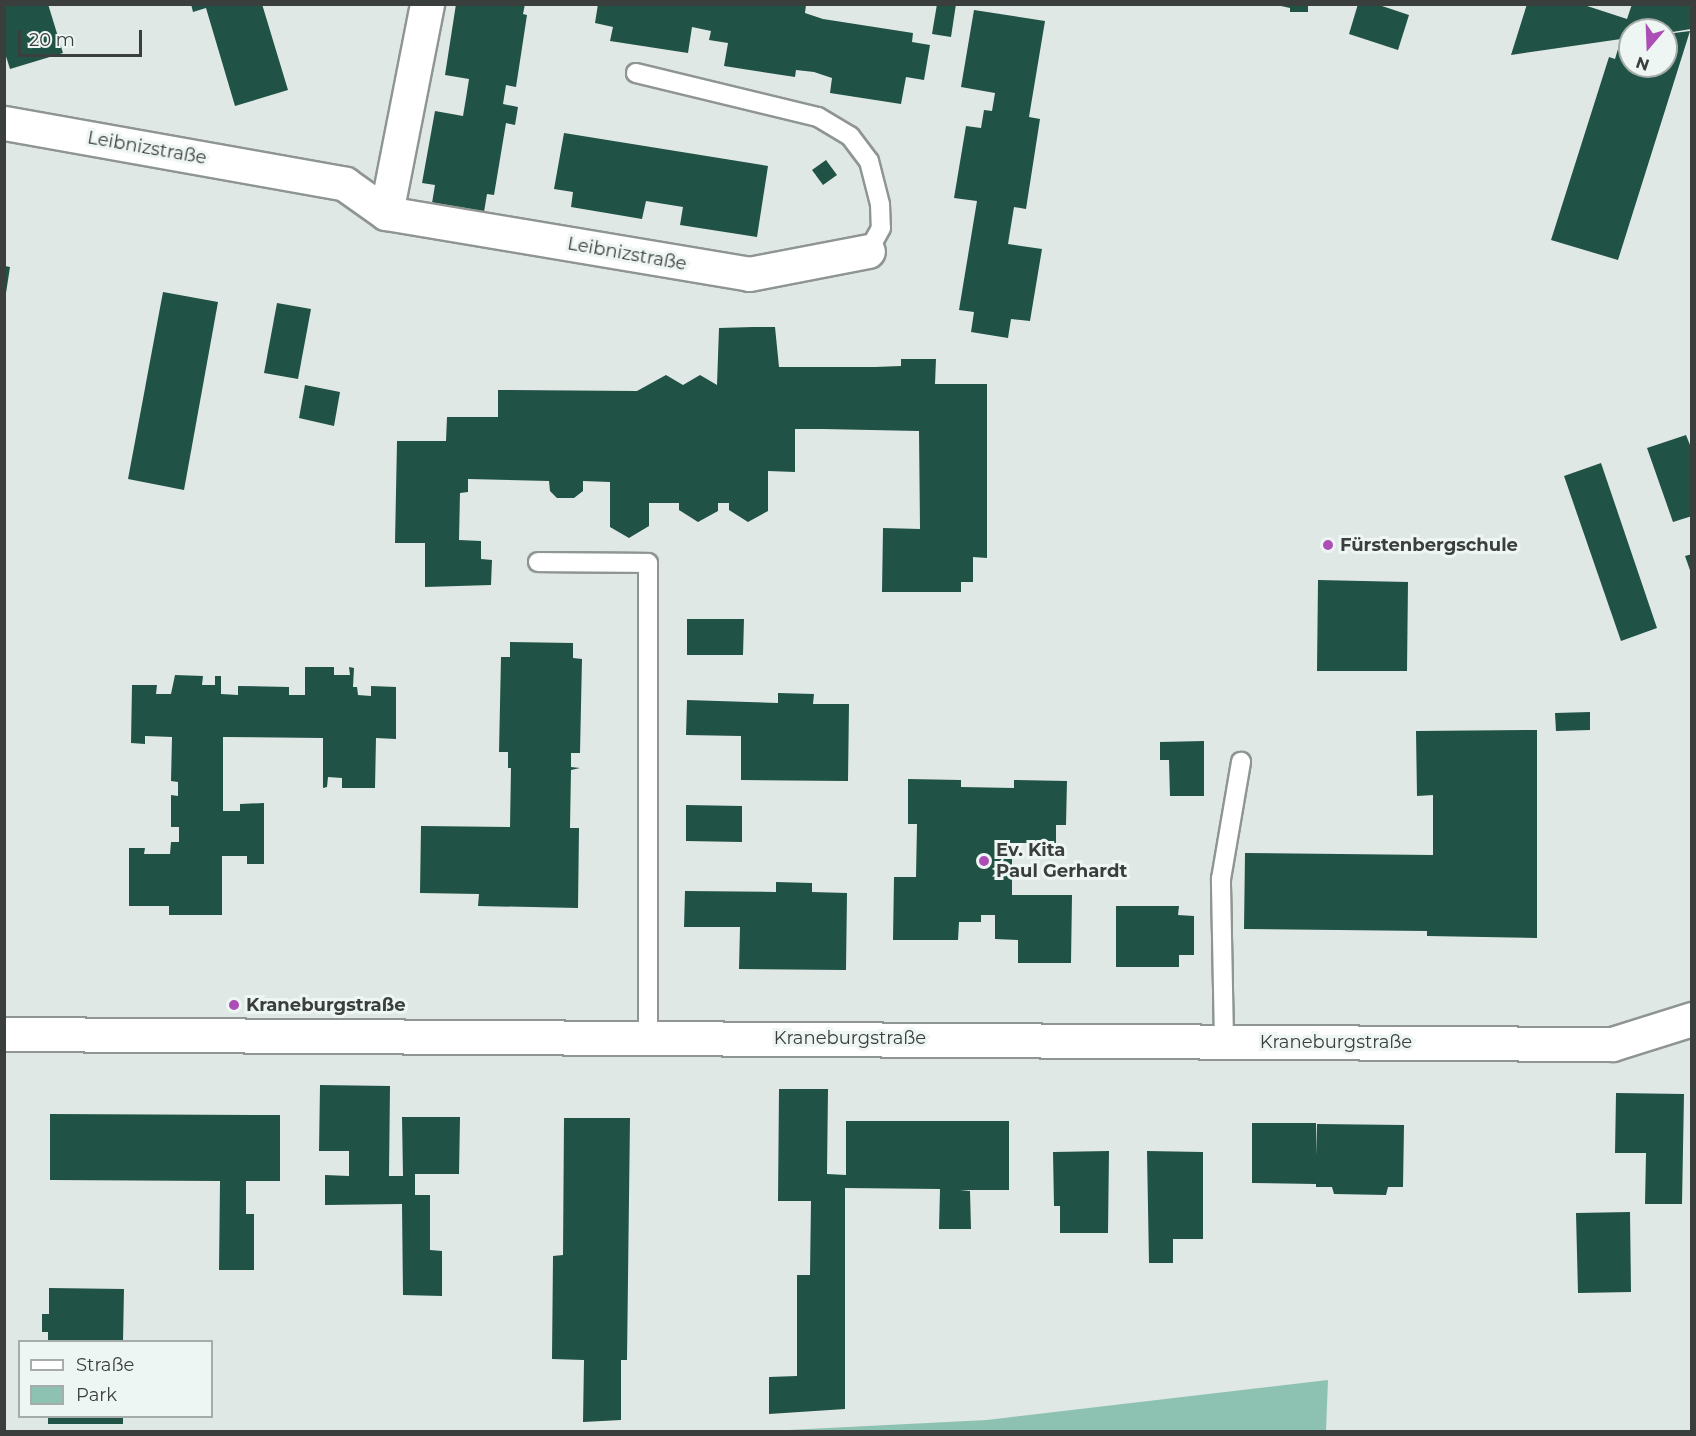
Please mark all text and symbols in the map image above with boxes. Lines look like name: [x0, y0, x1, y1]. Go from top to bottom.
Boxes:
scale bar: [21, 18, 146, 56]
north arrow: [1618, 18, 1678, 78]
text: 20 m: [29, 29, 75, 51]
text: N: [1633, 53, 1652, 75]
street label: Leibnizstraße: [86, 127, 208, 169]
street label: Leibnizstraße: [566, 233, 688, 275]
place label: Fürstenbergschule: [1340, 534, 1518, 556]
marker: Fürstenbergschule: [1321, 538, 1335, 552]
place label: Ev. Kita Paul Gerhardt: [996, 840, 1127, 882]
marker: Ev. Kita Paul Gerhardt: [977, 854, 991, 868]
place label: Kraneburgstraße: [246, 994, 406, 1016]
marker: Kraneburgstraße: [227, 998, 241, 1012]
street label: Kraneburgstraße: [774, 1027, 926, 1049]
street label: Kraneburgstraße: [1260, 1031, 1412, 1053]
legend: [18, 1340, 213, 1418]
text: Straße: [76, 1354, 134, 1376]
text: Park: [76, 1384, 117, 1406]

